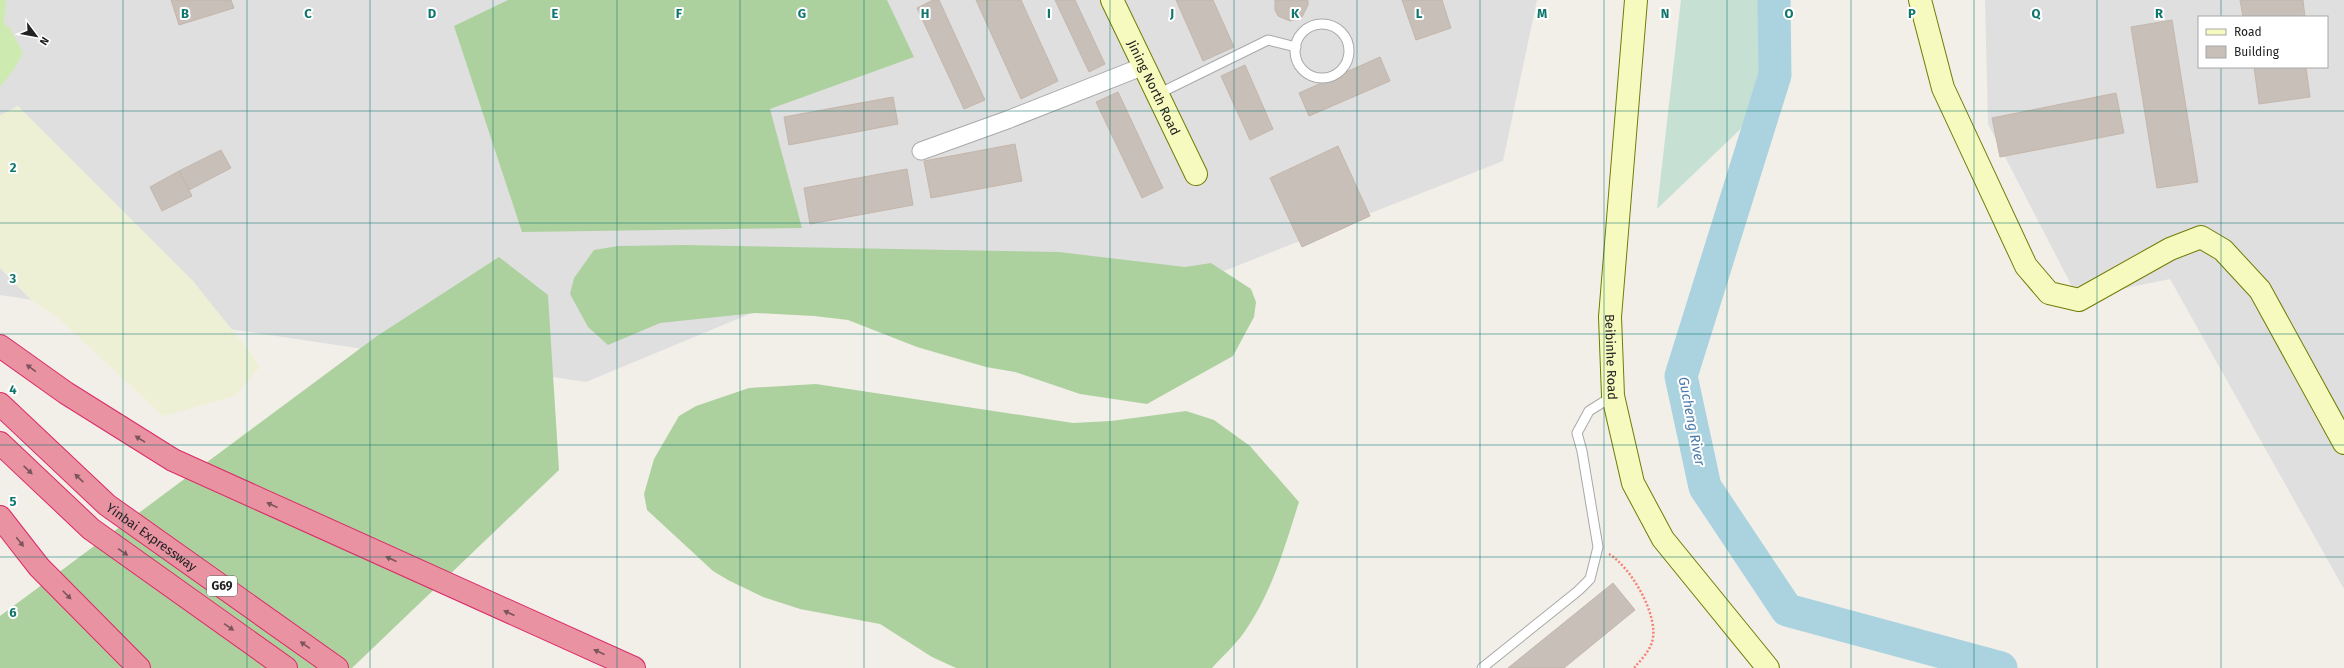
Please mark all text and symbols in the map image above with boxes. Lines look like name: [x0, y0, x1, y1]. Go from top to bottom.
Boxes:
text: B: [181, 6, 189, 21]
text: C: [304, 6, 312, 21]
text: D: [428, 6, 437, 21]
text: E: [552, 6, 559, 21]
text: F: [676, 6, 683, 21]
text: G: [798, 6, 806, 21]
text: H: [921, 6, 929, 21]
text: I: [1047, 6, 1051, 21]
text: J: [1169, 6, 1174, 21]
text: K: [1291, 6, 1300, 21]
text: L: [1416, 6, 1423, 21]
text: M: [1537, 6, 1547, 21]
text: N: [1661, 6, 1669, 21]
text: O: [1785, 6, 1794, 21]
text: P: [1908, 6, 1916, 21]
text: Q: [2032, 6, 2042, 21]
text: R: [2155, 6, 2164, 21]
north arrow: [16, 16, 56, 56]
legend: [2198, 16, 2328, 68]
text: Road: [2234, 25, 2262, 39]
text: N: [37, 34, 52, 48]
street label: Jining North Road: [1124, 37, 1183, 138]
text: Building: [2234, 45, 2280, 59]
text: 2: [10, 160, 17, 175]
text: 3: [9, 271, 17, 286]
street label: Beibinhe Road: [1602, 314, 1620, 400]
one-way arrow: [26, 364, 36, 372]
water label: Gucheng River: [1675, 375, 1709, 468]
text: 4: [9, 382, 17, 397]
one-way arrow: [134, 436, 146, 443]
one-way arrow: [23, 465, 33, 475]
one-way arrow: [74, 473, 84, 483]
text: 5: [10, 494, 17, 509]
street label: Yinbai Expressway: [103, 500, 200, 575]
one-way arrow: [267, 502, 278, 508]
one-way arrow: [15, 537, 24, 548]
one-way arrow: [118, 548, 128, 556]
one-way arrow: [385, 556, 396, 562]
road number: G69: [207, 576, 237, 596]
one-way arrow: [62, 590, 72, 600]
text: 6: [9, 605, 17, 620]
one-way arrow: [504, 610, 515, 616]
one-way arrow: [223, 623, 234, 631]
one-way arrow: [300, 641, 310, 649]
one-way arrow: [592, 649, 604, 655]

